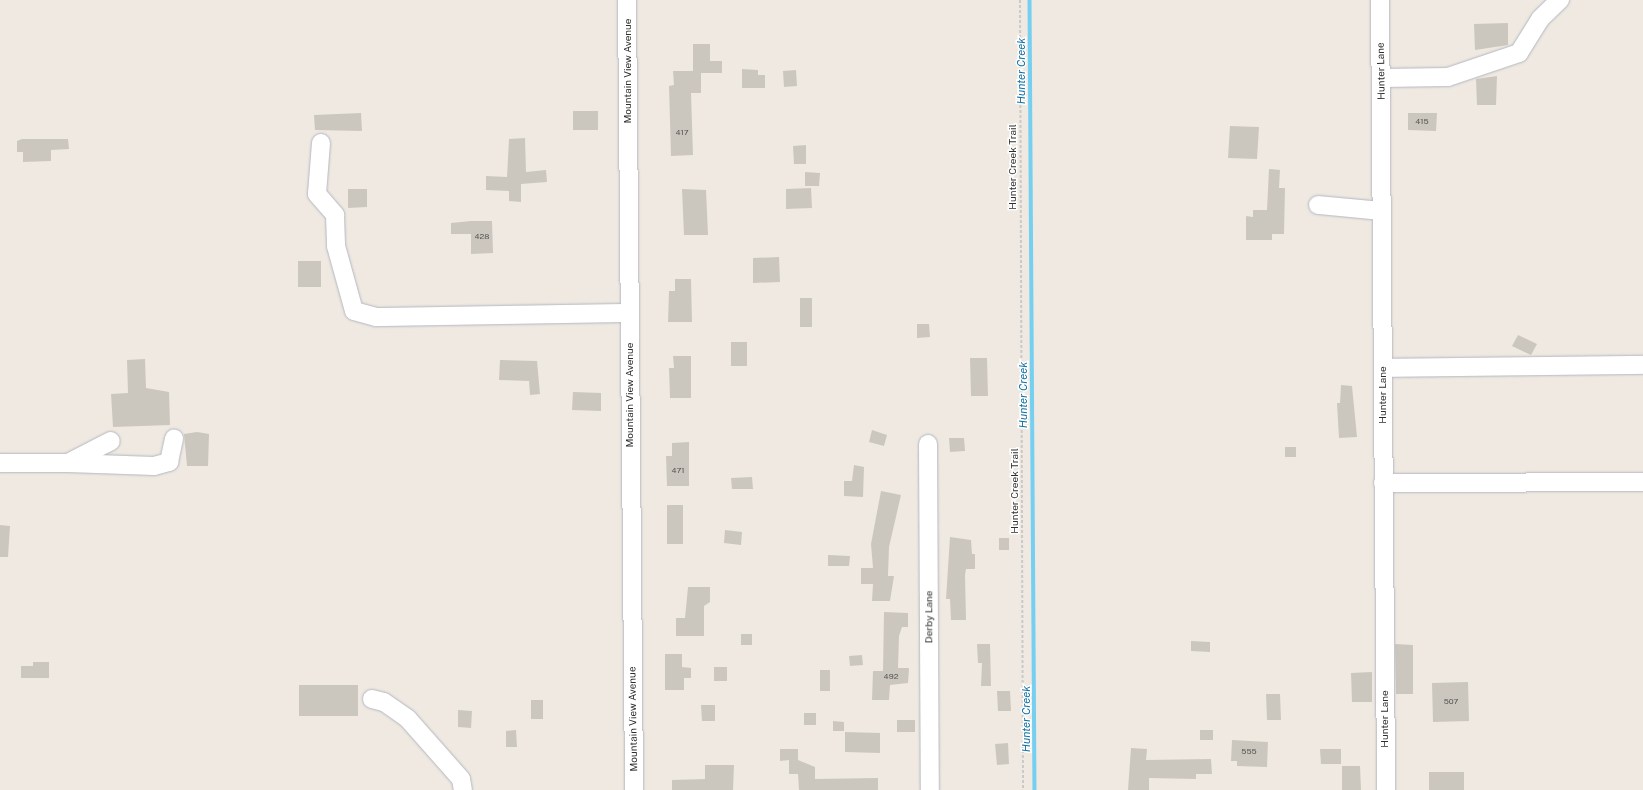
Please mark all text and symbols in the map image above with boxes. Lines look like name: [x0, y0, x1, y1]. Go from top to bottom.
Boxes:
street label: Mountain View Avenue: [622, 18, 634, 124]
water label: Hunter Creek: [1014, 38, 1028, 104]
street label: Hunter Lane: [1374, 42, 1388, 100]
house number: 415: [1415, 117, 1429, 127]
street label: Hunter Creek Trail: [1007, 124, 1019, 210]
house number: 417: [675, 128, 689, 138]
house number: 428: [475, 232, 489, 242]
street label: Mountain View Avenue: [624, 342, 636, 448]
water label: Hunter Creek: [1016, 362, 1030, 428]
street label: Hunter Lane: [1377, 366, 1389, 424]
street label: Hunter Creek Trail: [1009, 448, 1021, 534]
house number: 471: [671, 466, 685, 476]
street label: Derby Lane: [923, 591, 935, 643]
street label: Mountain View Avenue: [626, 666, 640, 772]
house number: 492: [884, 672, 898, 682]
water label: Hunter Creek: [1019, 686, 1033, 752]
street label: Hunter Lane: [1379, 690, 1391, 748]
house number: 507: [1444, 697, 1458, 707]
house number: 555: [1241, 747, 1257, 757]

